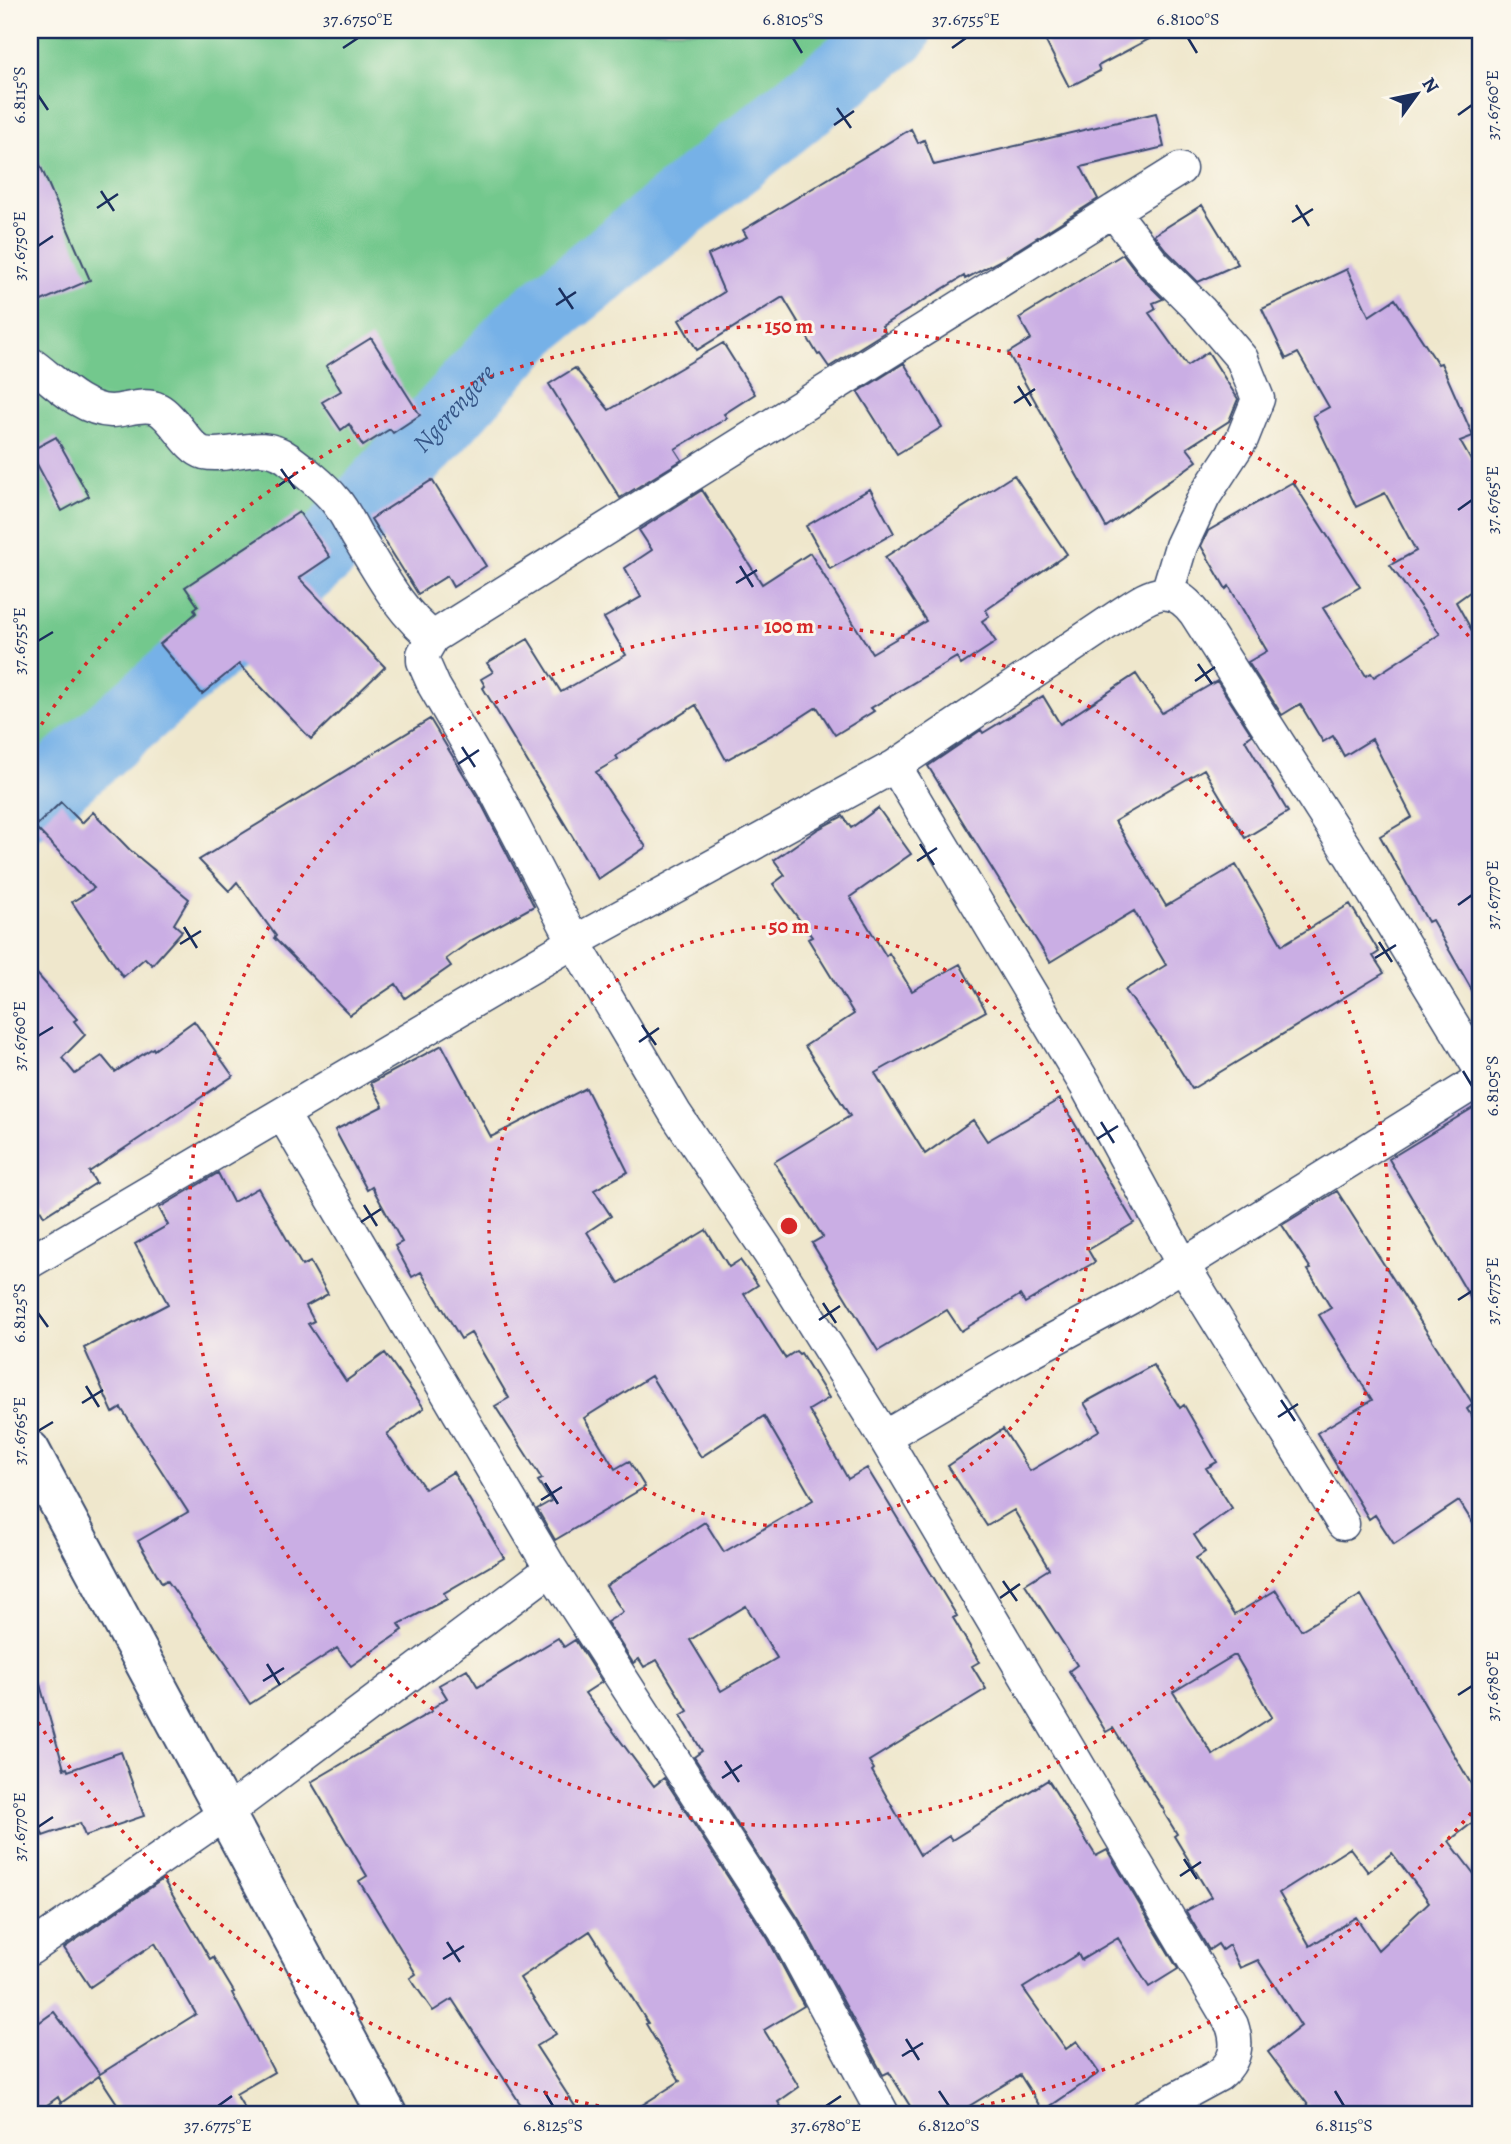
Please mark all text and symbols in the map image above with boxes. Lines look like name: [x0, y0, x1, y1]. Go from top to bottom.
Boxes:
text: 37.6750°E: [323, 7, 393, 31]
text: 6.8105°S: [762, 7, 824, 31]
text: 37.6755°E: [932, 7, 1000, 31]
text: 6.8100°S: [1157, 7, 1219, 31]
north arrow: [1382, 60, 1452, 130]
text: 6.8115°S: [7, 66, 31, 124]
text: 37.6760°E: [1480, 70, 1504, 140]
text: N: [1416, 72, 1445, 98]
text: 37.6750°E: [7, 211, 31, 281]
text: 150 m: [765, 312, 814, 340]
water label: Ngerengere: [404, 356, 503, 460]
text: 37.6765°E: [1480, 466, 1504, 534]
text: 37.6755°E: [7, 607, 31, 675]
text: 100 m: [764, 612, 814, 640]
text: 37.6770°E: [1480, 860, 1504, 930]
text: 50 m: [769, 912, 810, 940]
text: 37.6760°E: [7, 1001, 31, 1071]
text: 6.8105°S: [1480, 1055, 1504, 1117]
centre of rings: [777, 1214, 801, 1238]
text: 37.6775°E: [1480, 1257, 1504, 1325]
text: 6.8125°S: [7, 1283, 31, 1343]
text: 37.6765°E: [7, 1397, 31, 1465]
text: 37.6780°E: [1480, 1651, 1504, 1721]
text: 37.6770°E: [7, 1792, 31, 1862]
text: 37.6775°E: [184, 2113, 252, 2137]
text: 6.8125°S: [523, 2113, 583, 2137]
text: 37.6780°E: [791, 2113, 861, 2137]
text: 6.8120°S: [918, 2113, 980, 2137]
text: 6.8115°S: [1315, 2113, 1373, 2137]

